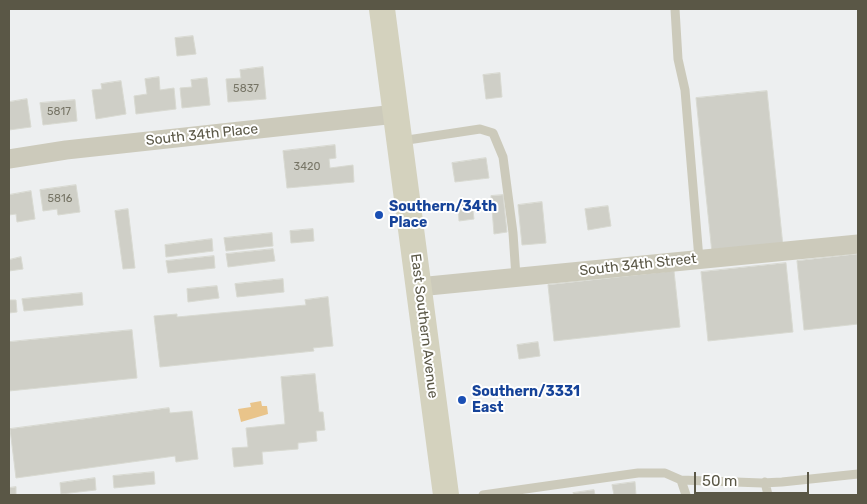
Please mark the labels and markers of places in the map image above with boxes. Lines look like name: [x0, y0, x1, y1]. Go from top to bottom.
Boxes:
place label: Southern/34th Place: [389, 199, 497, 232]
marker: Southern/34th Place: [373, 209, 385, 221]
place label: Southern/3331 East: [472, 384, 580, 417]
marker: Southern/3331 East: [456, 394, 468, 406]

